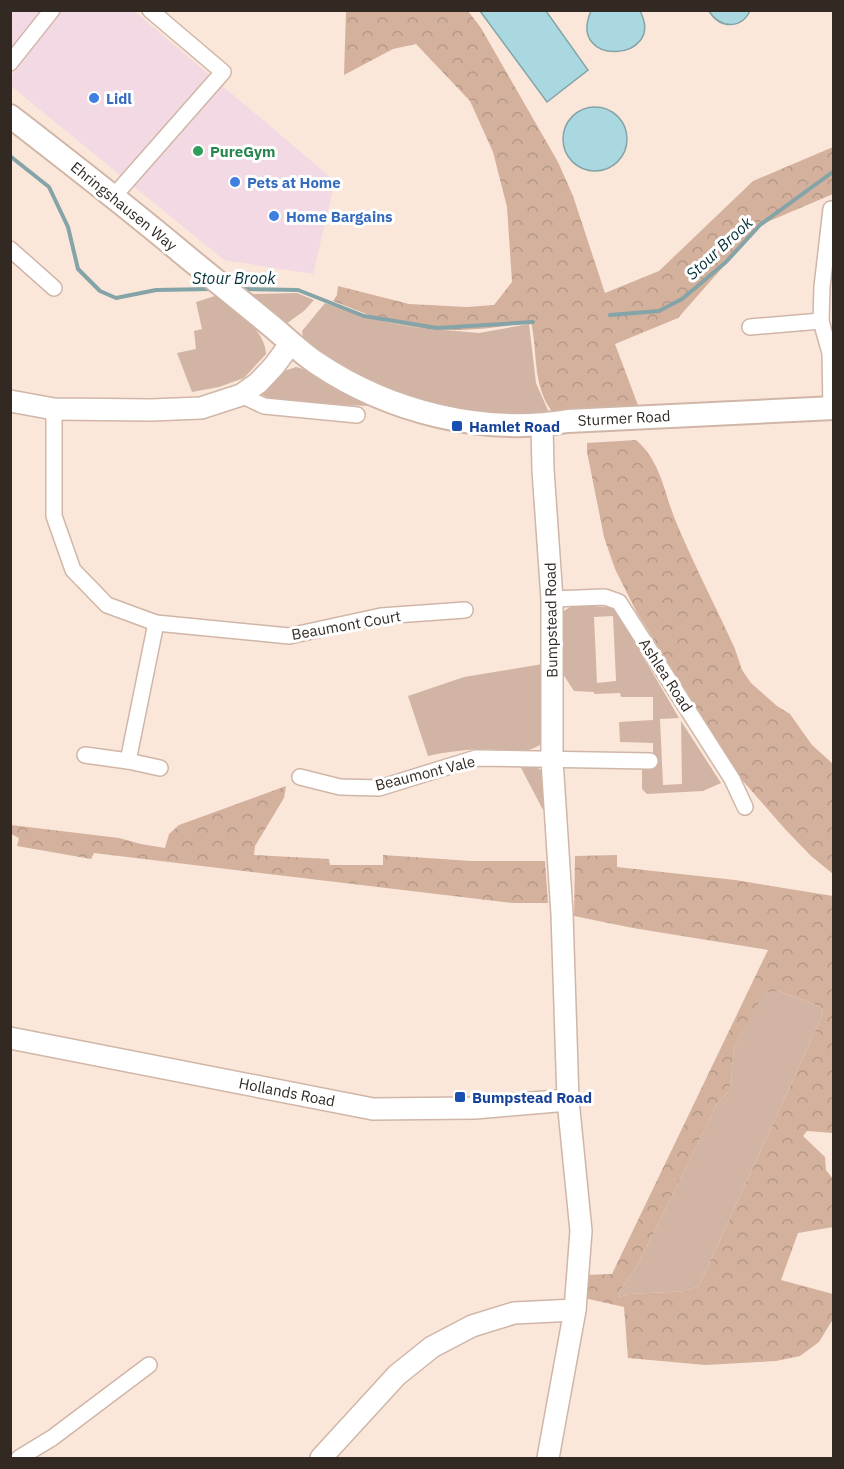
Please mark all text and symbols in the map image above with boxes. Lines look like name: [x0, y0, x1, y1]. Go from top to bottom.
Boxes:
place label: Lidl: [106, 89, 132, 108]
marker: Lidl: [87, 91, 101, 105]
place label: PureGym: [210, 142, 275, 161]
marker: PureGym: [191, 144, 205, 158]
street label: Ehringshausen Way: [67, 157, 181, 255]
place label: Pets at Home: [247, 173, 341, 192]
marker: Pets at Home: [228, 175, 242, 189]
place label: Home Bargains: [286, 207, 393, 226]
marker: Home Bargains: [267, 209, 281, 223]
water label: Stour Brook: [682, 212, 757, 284]
water label: Stour Brook: [192, 268, 276, 288]
street label: Sturmer Road: [577, 406, 671, 430]
place label: Hamlet Road: [469, 417, 560, 436]
marker: Hamlet Road: [450, 419, 464, 433]
street label: Bumpstead Road: [540, 562, 562, 678]
street label: Beaumont Court: [290, 606, 402, 644]
street label: Ashlea Road: [635, 635, 697, 715]
street label: Beaumont Vale: [373, 751, 477, 795]
street label: Hollands Road: [237, 1073, 337, 1111]
place label: Bumpstead Road: [472, 1088, 592, 1107]
marker: Bumpstead Road: [453, 1090, 467, 1104]

